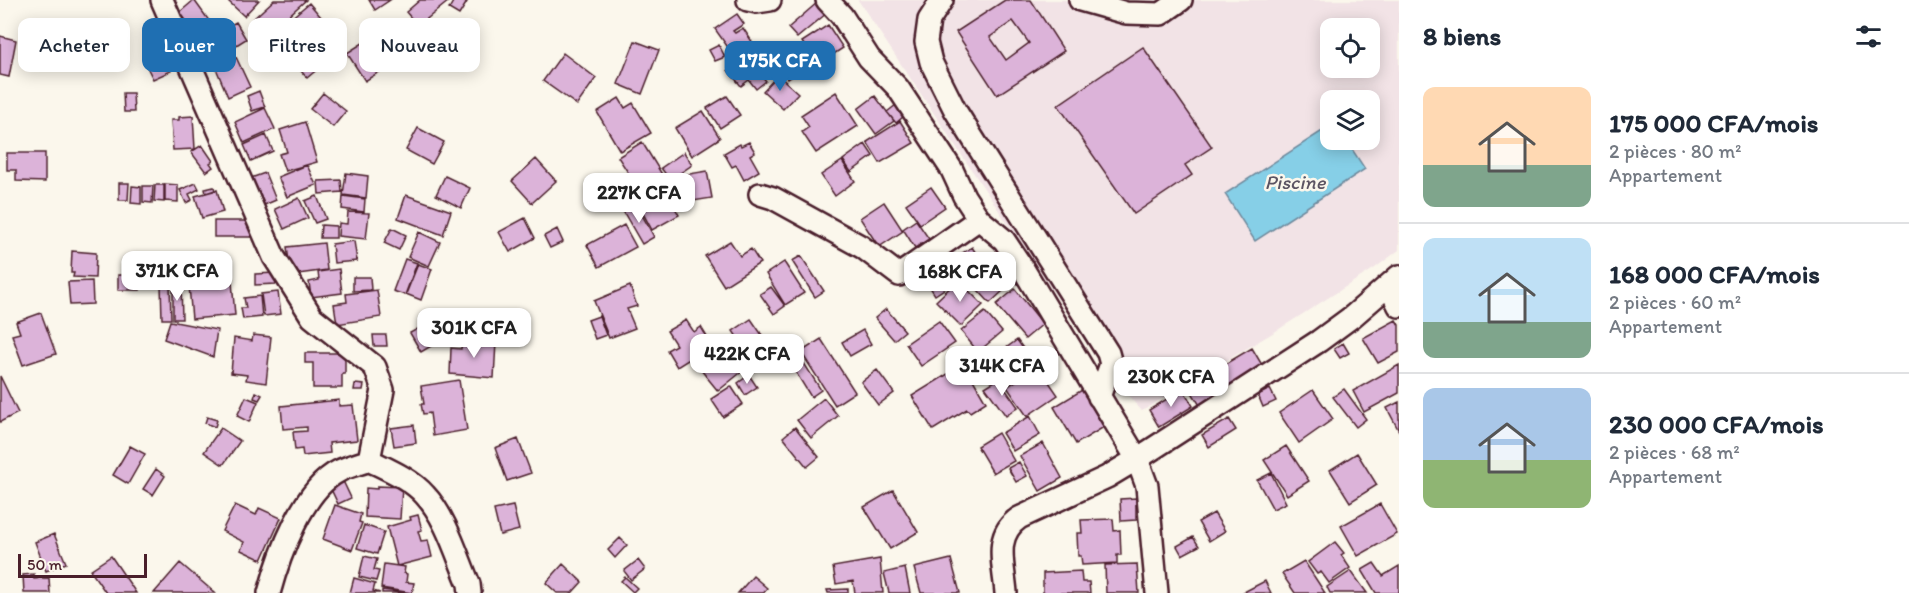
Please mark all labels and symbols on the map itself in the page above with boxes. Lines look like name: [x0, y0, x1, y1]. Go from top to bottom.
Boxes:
pin: 175K CFA: [718, 41, 842, 92]
water label: Piscine: [1265, 170, 1327, 194]
pin: 227K CFA: [577, 173, 701, 224]
pin: 371K CFA: [115, 251, 239, 302]
pin: 168K CFA: [898, 252, 1022, 303]
pin: 301K CFA: [412, 308, 536, 359]
pin: 422K CFA: [685, 334, 809, 385]
pin: 314K CFA: [940, 346, 1064, 397]
pin: 230K CFA: [1109, 357, 1233, 408]
scale bar: [18, 551, 147, 578]

